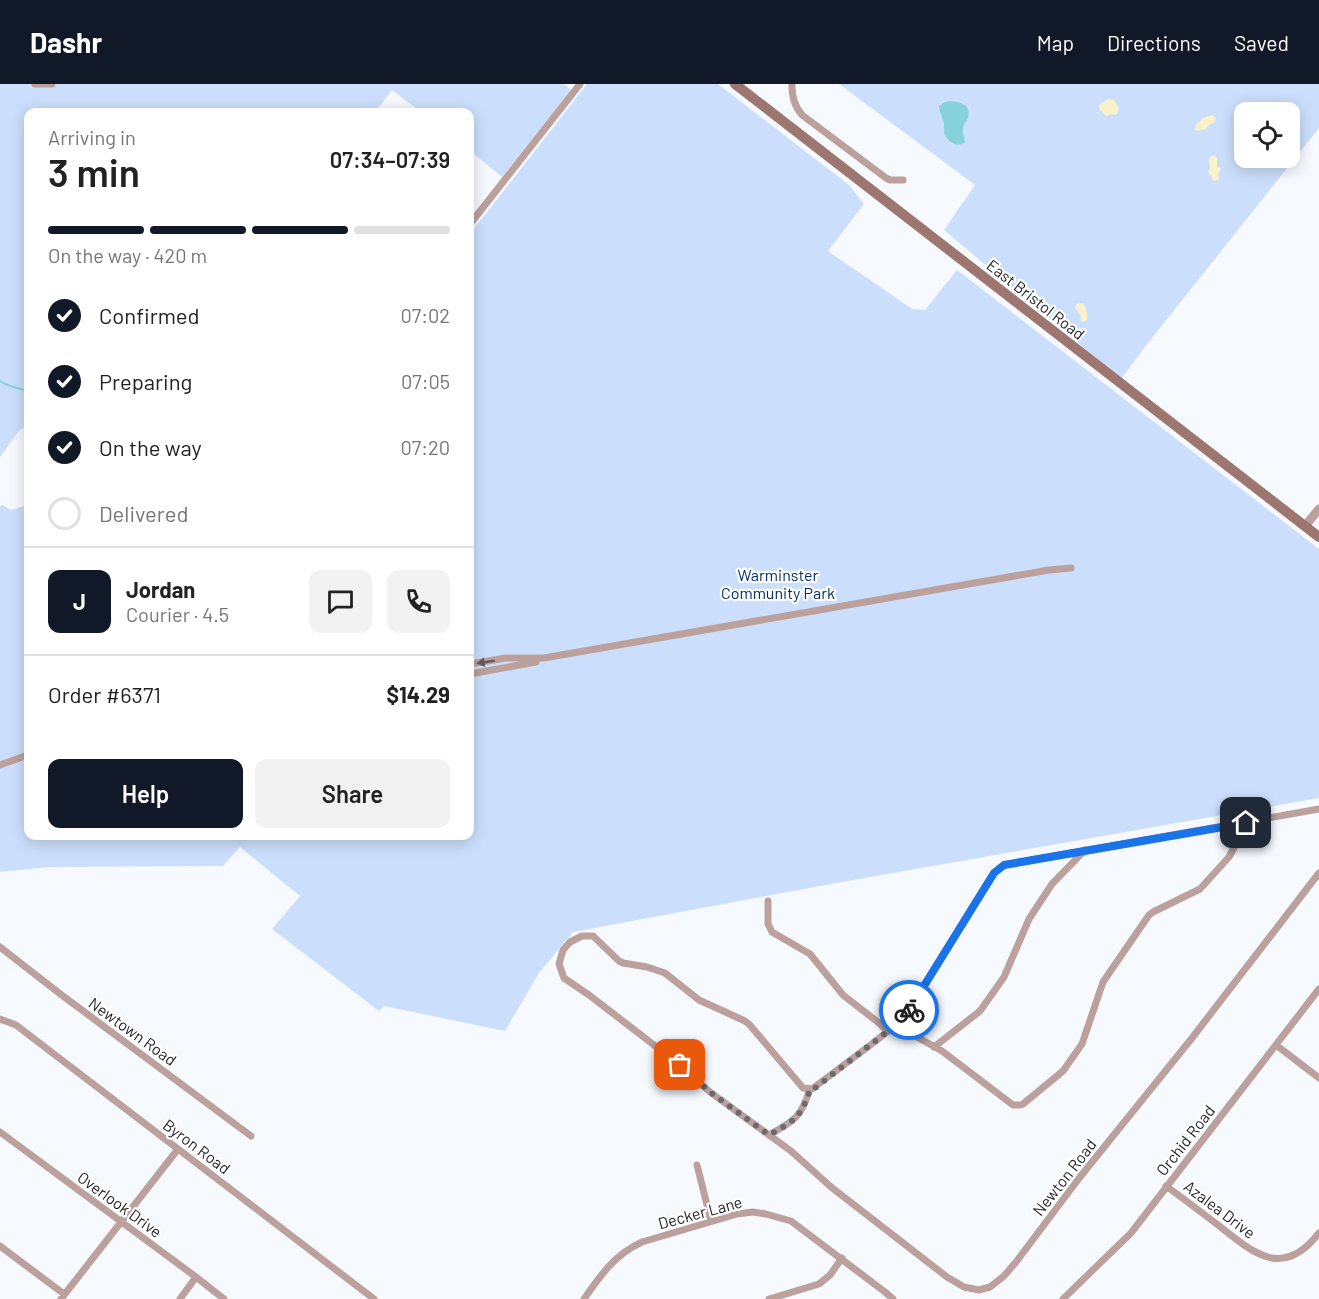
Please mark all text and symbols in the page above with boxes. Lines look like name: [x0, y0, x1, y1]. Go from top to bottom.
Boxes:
text: Dashr: [30, 25, 102, 59]
text: Map: [1037, 30, 1074, 55]
text: Directions: [1107, 30, 1201, 55]
text: Saved: [1234, 30, 1289, 55]
map controls: [1234, 102, 1300, 168]
button: locate: [1234, 102, 1300, 168]
text: Arriving in: [48, 125, 136, 149]
text: 07:34–07:39: [330, 146, 450, 172]
text: 3 min: [48, 148, 140, 195]
text: On the way · 420 m: [48, 243, 207, 267]
street label: East Bristol Road: [983, 255, 1089, 343]
icon: check: [48, 299, 81, 332]
text: Confirmed: [99, 302, 199, 328]
text: 07:02: [400, 303, 450, 327]
icon: check: [48, 365, 81, 398]
text: Preparing: [99, 368, 192, 394]
text: 07:05: [401, 369, 450, 393]
icon: check: [48, 431, 81, 464]
text: On the way: [99, 434, 202, 460]
text: 07:20: [400, 435, 450, 459]
text: Delivered: [99, 500, 188, 526]
park label: Warminster Community Park: [721, 565, 835, 602]
button: chat: [309, 570, 372, 633]
button: phone: [387, 570, 450, 633]
text: Jordan: [126, 576, 195, 602]
text: J: [73, 588, 86, 614]
text: Courier · 4.5: [126, 602, 229, 626]
one-way arrow: [476, 657, 495, 666]
text: Order #6371: [48, 681, 161, 707]
text: $14.29: [386, 681, 450, 707]
button: Help: [48, 759, 243, 828]
button: Share: [255, 759, 450, 828]
pin: [1220, 797, 1271, 848]
icon: home: [1229, 806, 1262, 839]
courier: [879, 980, 939, 1040]
street label: Newtown Road: [86, 993, 180, 1069]
icon: bike: [893, 994, 926, 1027]
pin: [654, 1039, 705, 1090]
icon: bag: [663, 1048, 696, 1081]
street label: Orchid Road: [1152, 1101, 1218, 1179]
street label: Byron Road: [160, 1115, 234, 1177]
street label: Newton Road: [1028, 1135, 1100, 1219]
street label: Overlook Drive: [74, 1167, 166, 1241]
street label: Azalea Drive: [1181, 1176, 1259, 1242]
street label: Decker Lane: [656, 1192, 744, 1232]

